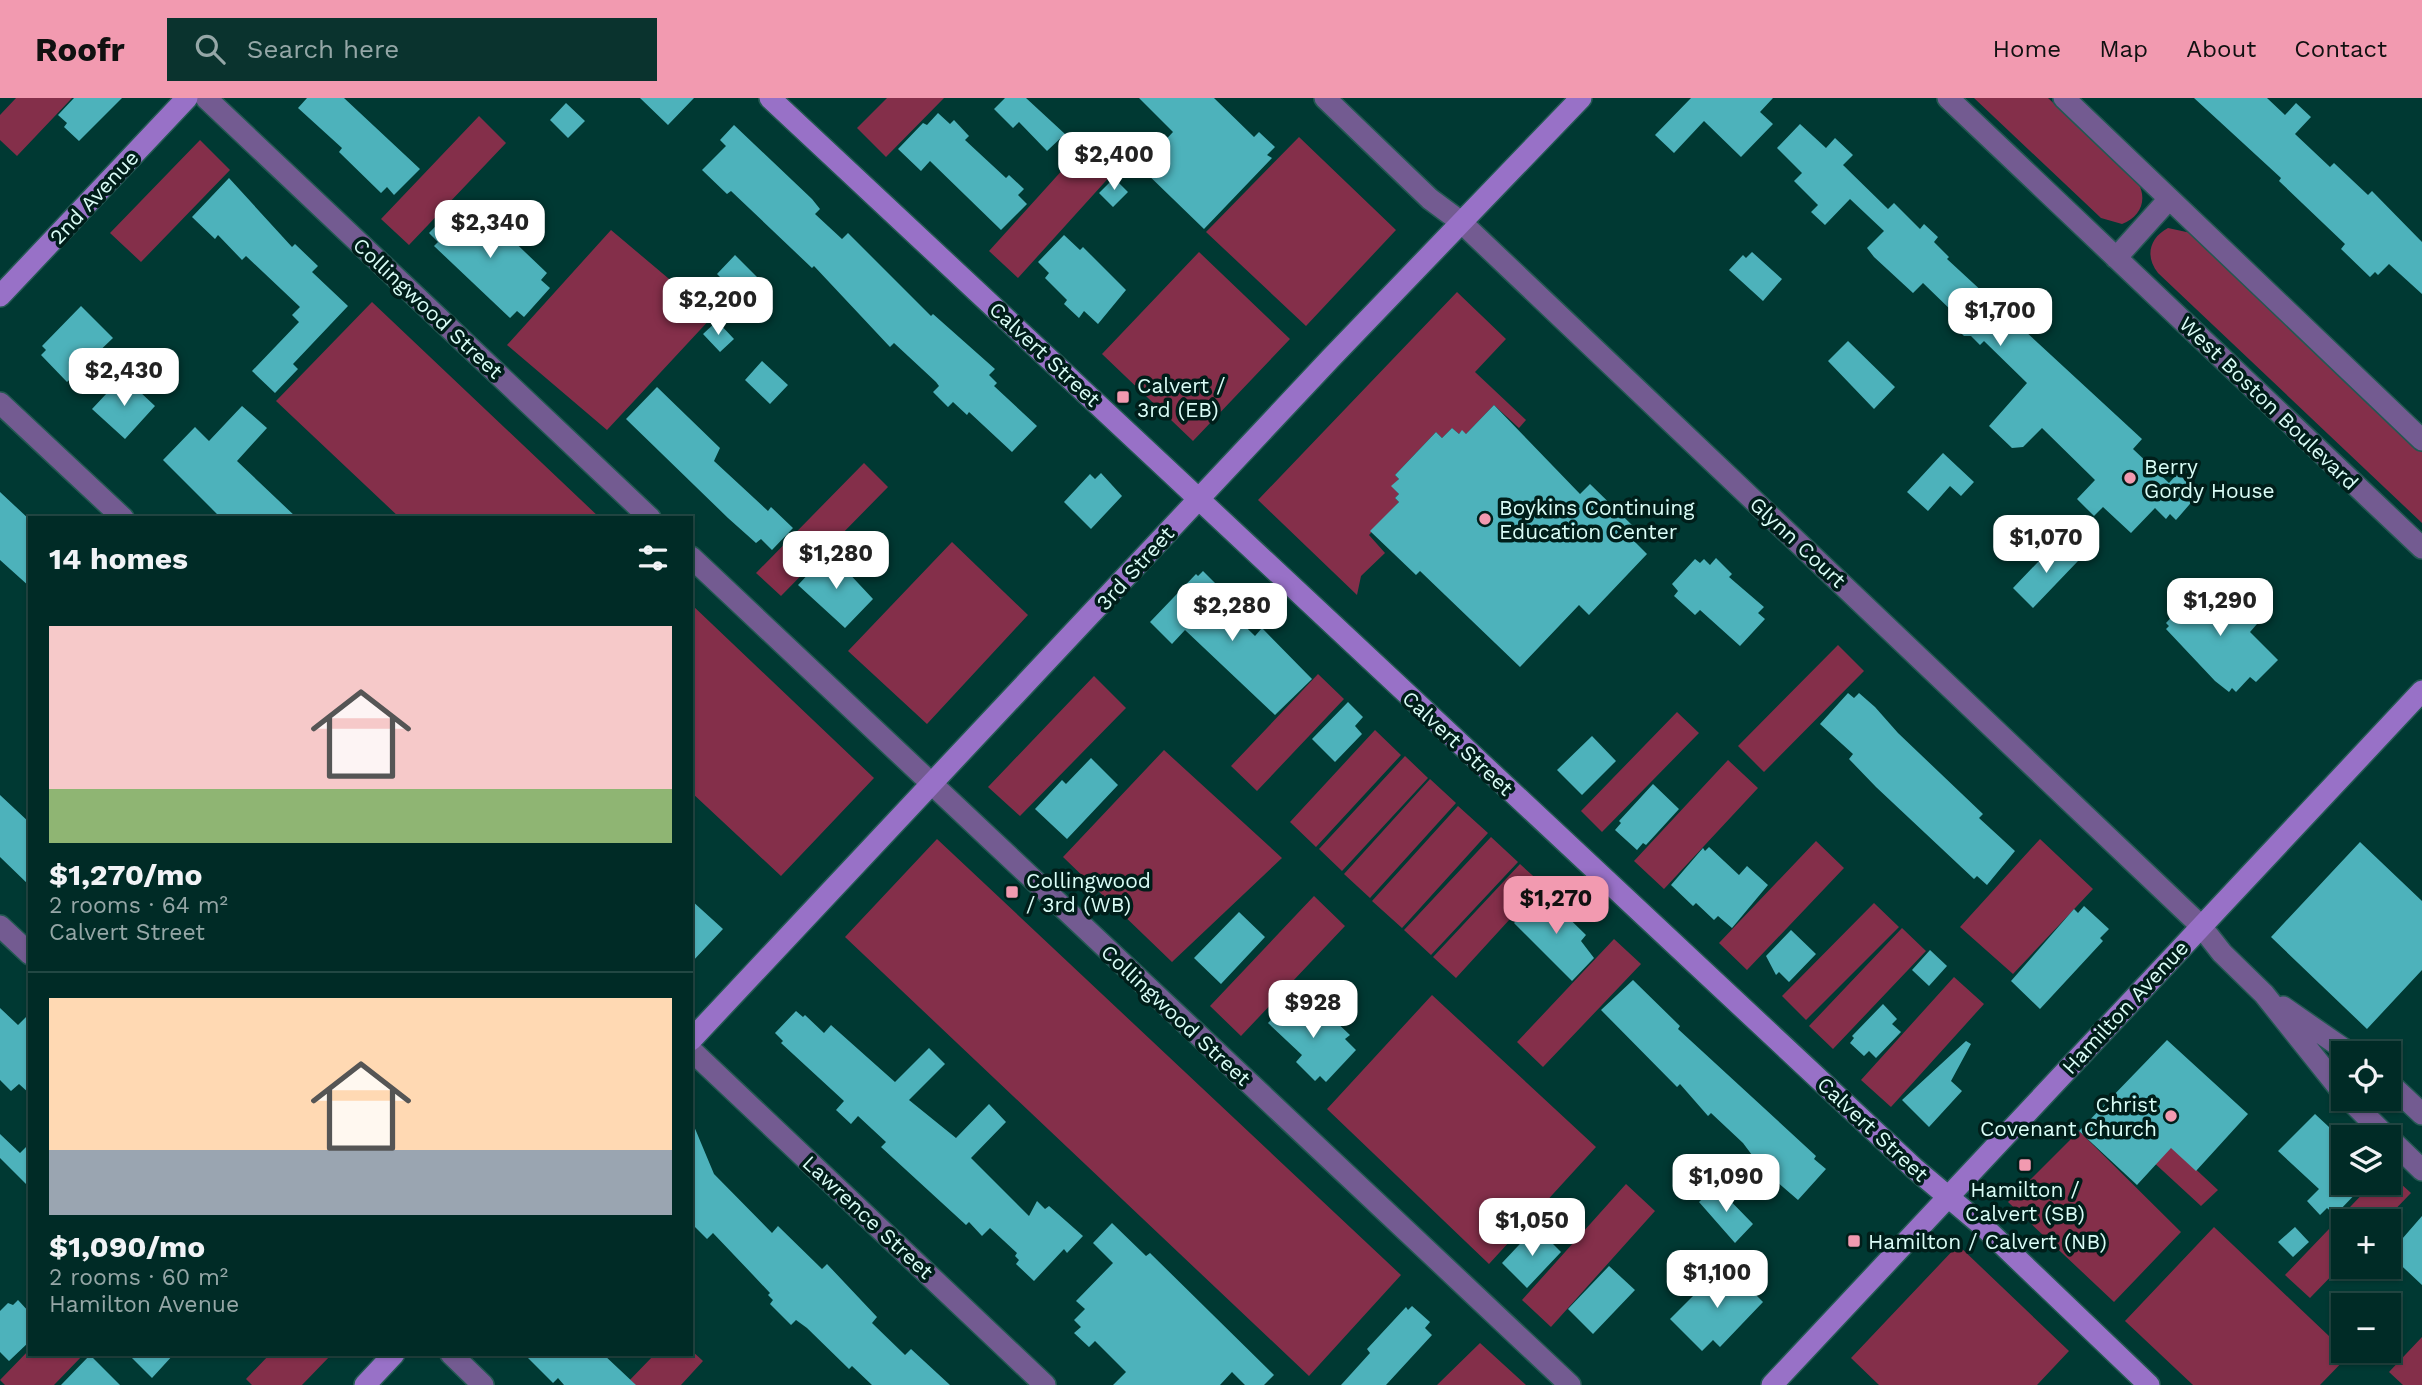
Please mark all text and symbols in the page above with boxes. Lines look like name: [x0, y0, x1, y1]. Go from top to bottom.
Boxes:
search box: [167, 18, 657, 81]
text: Roofr: [35, 30, 125, 69]
icon: search: [191, 30, 229, 68]
text: Search here: [247, 34, 399, 64]
text: Home: [1993, 35, 2061, 63]
text: Map: [2099, 35, 2148, 63]
text: About: [2186, 35, 2256, 63]
text: Contact: [2294, 35, 2387, 63]
pin: $2,400: [1057, 132, 1171, 192]
text: $2,400: [1074, 141, 1154, 168]
street label: 2nd Avenue: [44, 145, 144, 249]
pin: $2,340: [433, 200, 547, 260]
text: $2,340: [451, 209, 529, 236]
street label: Collingwood Street: [348, 232, 508, 384]
pin: $2,200: [661, 278, 775, 337]
text: $2,200: [679, 286, 757, 313]
pin: $1,700: [1943, 288, 2057, 348]
street label: Calvert Street: [984, 296, 1106, 412]
text: $1,700: [1964, 297, 2036, 324]
street label: West Boston Boulevard: [2174, 311, 2364, 495]
pin: $2,430: [67, 348, 181, 408]
text: $2,430: [85, 357, 163, 384]
place label: Calvert / 3rd (EB): [1137, 373, 1225, 422]
marker: Calvert / 3rd (EB): [1115, 389, 1131, 405]
place label: Berry Gordy House: [2144, 454, 2275, 503]
marker: Berry Gordy House: [2122, 470, 2138, 486]
street label: Glynn Court: [1745, 491, 1851, 593]
place label: Boykins Continuing Education Center: [1499, 495, 1695, 544]
marker: Boykins Continuing Education Center: [1477, 511, 1493, 527]
pin: $1,070: [1989, 516, 2103, 575]
street label: 3rd Street: [1091, 521, 1179, 615]
text: $1,070: [2009, 524, 2083, 551]
pin: $1,280: [779, 532, 893, 591]
icon: filters: [634, 539, 672, 577]
text: $1,280: [799, 540, 873, 567]
text: 14 homes: [49, 541, 188, 576]
pin: $1,290: [2163, 578, 2277, 638]
pin: $2,280: [1175, 584, 1289, 643]
text: $1,290: [2183, 587, 2257, 614]
text: $2,280: [1193, 592, 1271, 619]
icon: home: [298, 671, 424, 797]
street label: Calvert Street: [1397, 685, 1519, 801]
text: $1,270/mo: [49, 857, 203, 892]
place label: Collingwood / 3rd (WB): [1026, 868, 1151, 917]
pin: $1,270: [1499, 876, 1613, 936]
marker: Collingwood / 3rd (WB): [1004, 884, 1020, 900]
text: $1,270: [1520, 885, 1592, 912]
text: 2 rooms · 64 m²: [49, 892, 228, 919]
text: Calvert Street: [49, 919, 205, 946]
street label: Hamilton Avenue: [2057, 935, 2193, 1079]
street label: Collingwood Street: [1096, 939, 1256, 1091]
pin: $928: [1272, 981, 1354, 1040]
text: $928: [1284, 989, 1342, 1016]
map controls: [2331, 1041, 2401, 1363]
button: locate: [2331, 1041, 2401, 1111]
icon: home: [298, 1043, 424, 1169]
street label: Calvert Street: [1812, 1071, 1934, 1187]
place label: Christ Covenant Church: [1980, 1092, 2157, 1141]
marker: Christ Covenant Church: [2163, 1108, 2179, 1124]
button: layers: [2331, 1125, 2401, 1195]
street label: Lawrence Street: [798, 1150, 939, 1284]
pin: $1,090: [1669, 1154, 1783, 1214]
marker: Hamilton / Calvert (SB): [2017, 1157, 2033, 1173]
text: $1,090: [1689, 1163, 1763, 1190]
place label: Hamilton / Calvert (SB): [1965, 1177, 2085, 1226]
pin: $1,050: [1475, 1198, 1589, 1258]
text: $1,050: [1495, 1207, 1569, 1234]
button: +: [2331, 1209, 2401, 1279]
text: $1,090/mo: [49, 1229, 205, 1264]
place label: Hamilton / Calvert (NB): [1868, 1229, 2107, 1254]
marker: Hamilton / Calvert (NB): [1846, 1233, 1862, 1249]
pin: $1,100: [1660, 1250, 1774, 1310]
text: $1,100: [1683, 1259, 1751, 1286]
text: 2 rooms · 60 m²: [49, 1264, 228, 1291]
text: Hamilton Avenue: [49, 1291, 239, 1318]
button: −: [2331, 1293, 2401, 1363]

